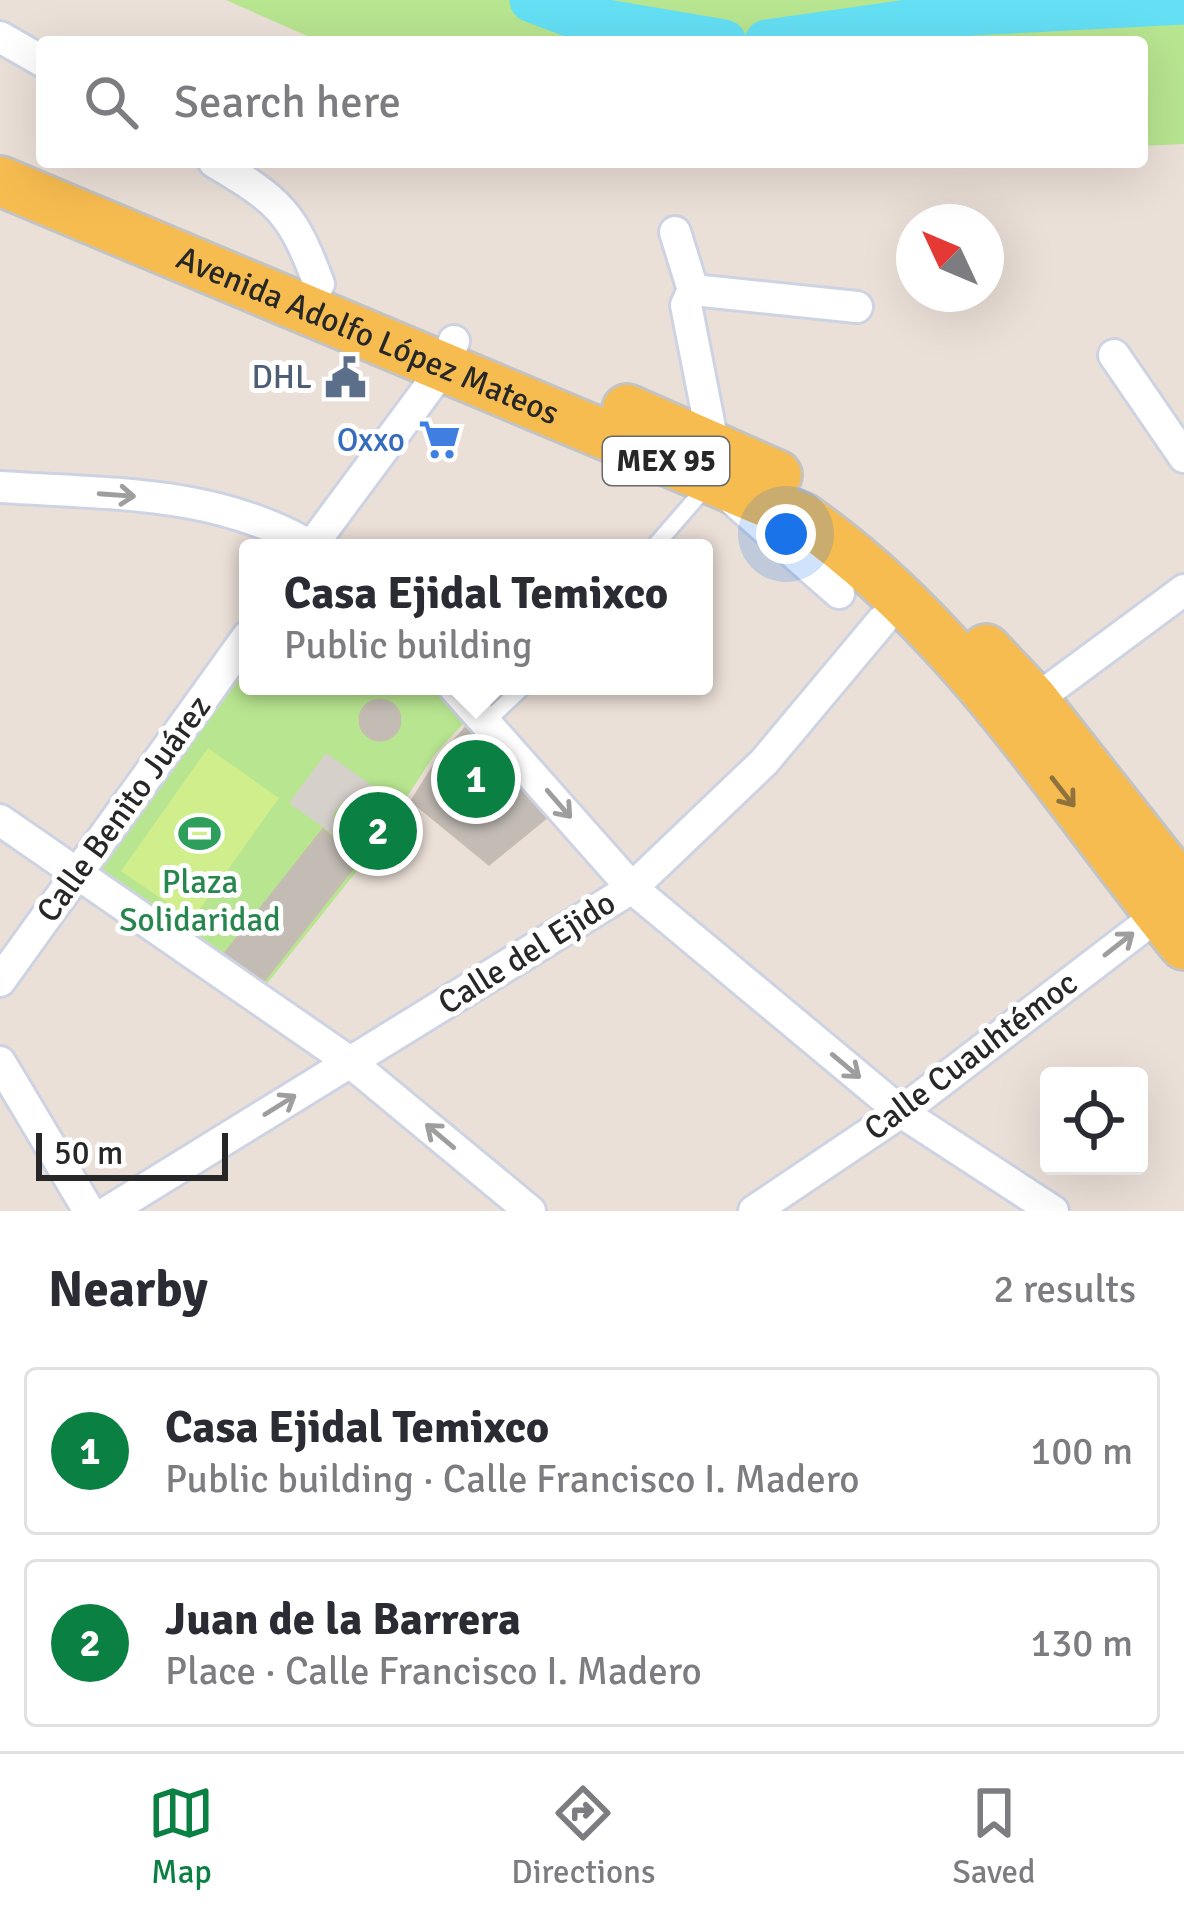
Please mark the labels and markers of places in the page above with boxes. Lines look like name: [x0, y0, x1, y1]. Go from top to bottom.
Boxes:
public building icon: DHL: [323, 354, 369, 400]
place label: DHL: [251, 357, 312, 398]
supermarket icon: Oxxo: [416, 417, 462, 463]
place label: Oxxo: [337, 420, 405, 461]
pin: 1: [437, 734, 515, 824]
pin: 2: [339, 786, 417, 876]
sports icon: Plaza Solidaridad: [177, 811, 223, 857]
place label: Plaza Solidaridad: [119, 862, 281, 941]

